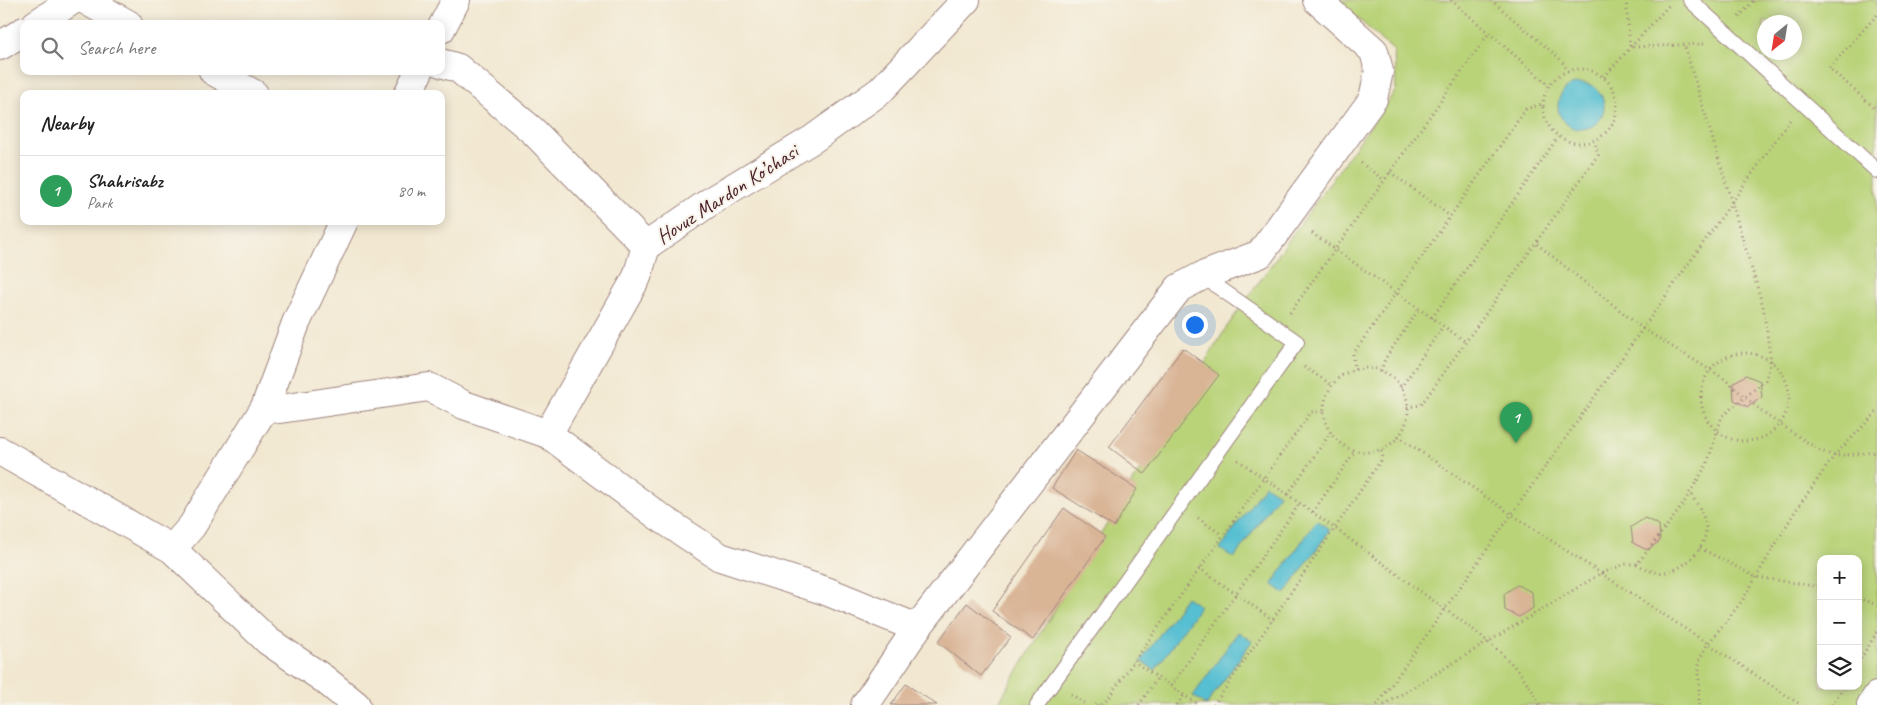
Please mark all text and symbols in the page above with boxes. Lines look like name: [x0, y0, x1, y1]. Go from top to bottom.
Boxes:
north arrow: [1757, 15, 1802, 60]
search box: [20, 20, 445, 75]
icon: search: [38, 34, 66, 62]
text: Search here: [78, 36, 155, 60]
text: Nearby: [40, 110, 93, 136]
street label: Hovuz Mardon Ko’chasi: [651, 137, 805, 250]
text: Shahrisabz: [87, 169, 163, 193]
text: 1: [52, 181, 60, 201]
text: 80 m: [398, 181, 425, 201]
text: Park: [87, 193, 112, 213]
your location: [1182, 312, 1208, 338]
pin: 1: [1500, 402, 1532, 443]
map controls: [1817, 555, 1862, 690]
button: +: [1817, 555, 1862, 600]
button: −: [1817, 600, 1862, 645]
button: layers: [1817, 645, 1862, 690]

